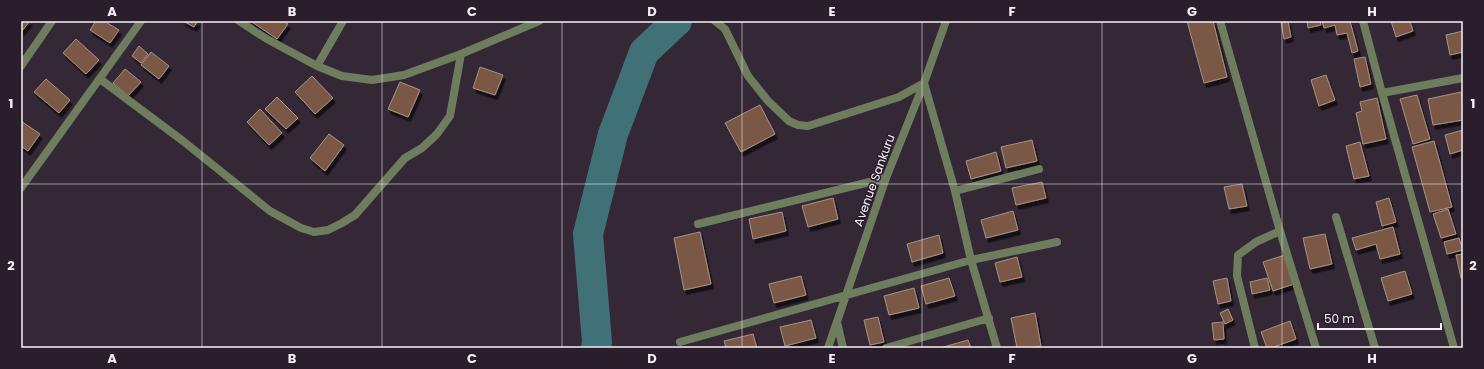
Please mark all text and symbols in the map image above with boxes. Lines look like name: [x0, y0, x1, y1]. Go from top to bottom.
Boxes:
text: A: [107, 2, 117, 21]
text: B: [288, 2, 297, 21]
text: C: [467, 2, 477, 21]
text: D: [647, 2, 657, 21]
text: E: [828, 2, 836, 21]
text: F: [1008, 2, 1016, 21]
text: G: [1187, 2, 1197, 21]
text: H: [1367, 2, 1377, 21]
text: 1: [9, 94, 13, 113]
text: 1: [1471, 94, 1475, 113]
street label: Avenue Sankuru: [849, 131, 899, 229]
text: 2: [7, 256, 15, 275]
text: 2: [1469, 256, 1477, 275]
scale bar: [1318, 305, 1441, 331]
text: 50 m: [1324, 310, 1355, 327]
text: A: [107, 349, 117, 368]
text: B: [288, 349, 297, 368]
text: C: [467, 349, 477, 368]
text: D: [647, 349, 657, 368]
text: E: [828, 349, 836, 368]
text: F: [1008, 349, 1016, 368]
text: G: [1187, 349, 1197, 368]
text: H: [1367, 349, 1377, 368]

